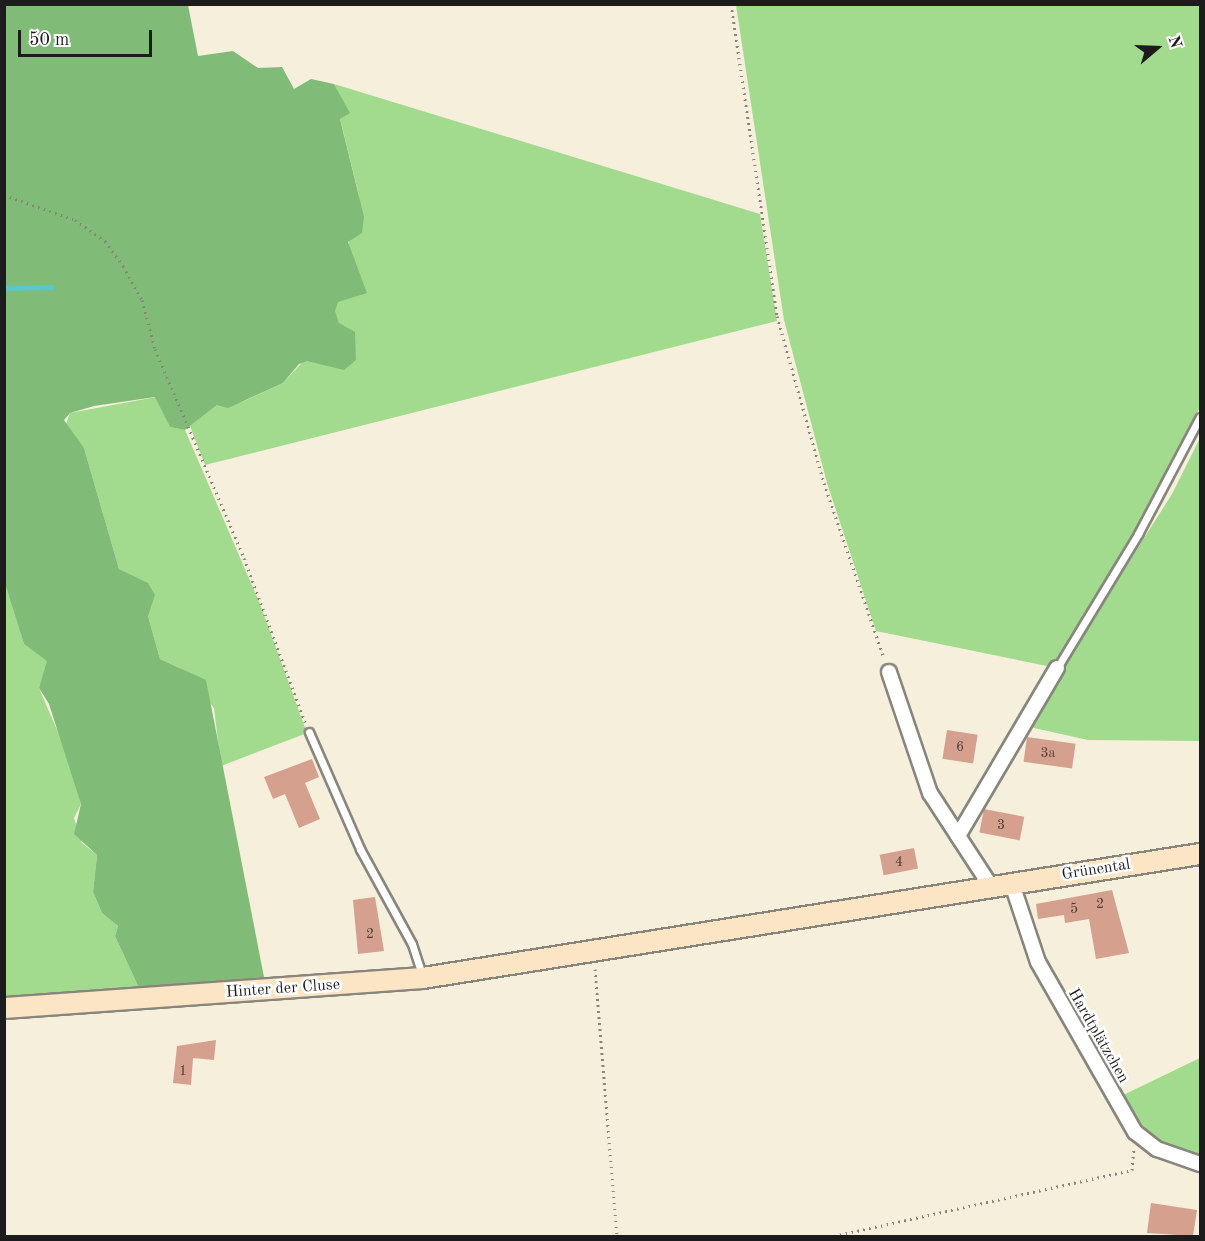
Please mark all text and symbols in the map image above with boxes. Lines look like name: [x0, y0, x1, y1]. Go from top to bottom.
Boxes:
scale bar: [21, 18, 154, 56]
north arrow: [1127, 18, 1187, 78]
text: 50 m: [29, 31, 69, 49]
text: N: [1164, 34, 1184, 51]
house number: 6: [956, 739, 964, 755]
house number: 3a: [1040, 745, 1056, 761]
house number: 3: [997, 817, 1005, 833]
house number: 4: [895, 854, 903, 870]
street label: Grünental: [1060, 855, 1132, 885]
house number: 2: [1096, 896, 1104, 912]
house number: 5: [1070, 901, 1078, 917]
house number: 2: [366, 926, 374, 942]
street label: Hinter der Cluse: [225, 975, 341, 1003]
street label: Hardtplätzchen: [1063, 985, 1133, 1087]
house number: 1: [179, 1063, 187, 1079]

